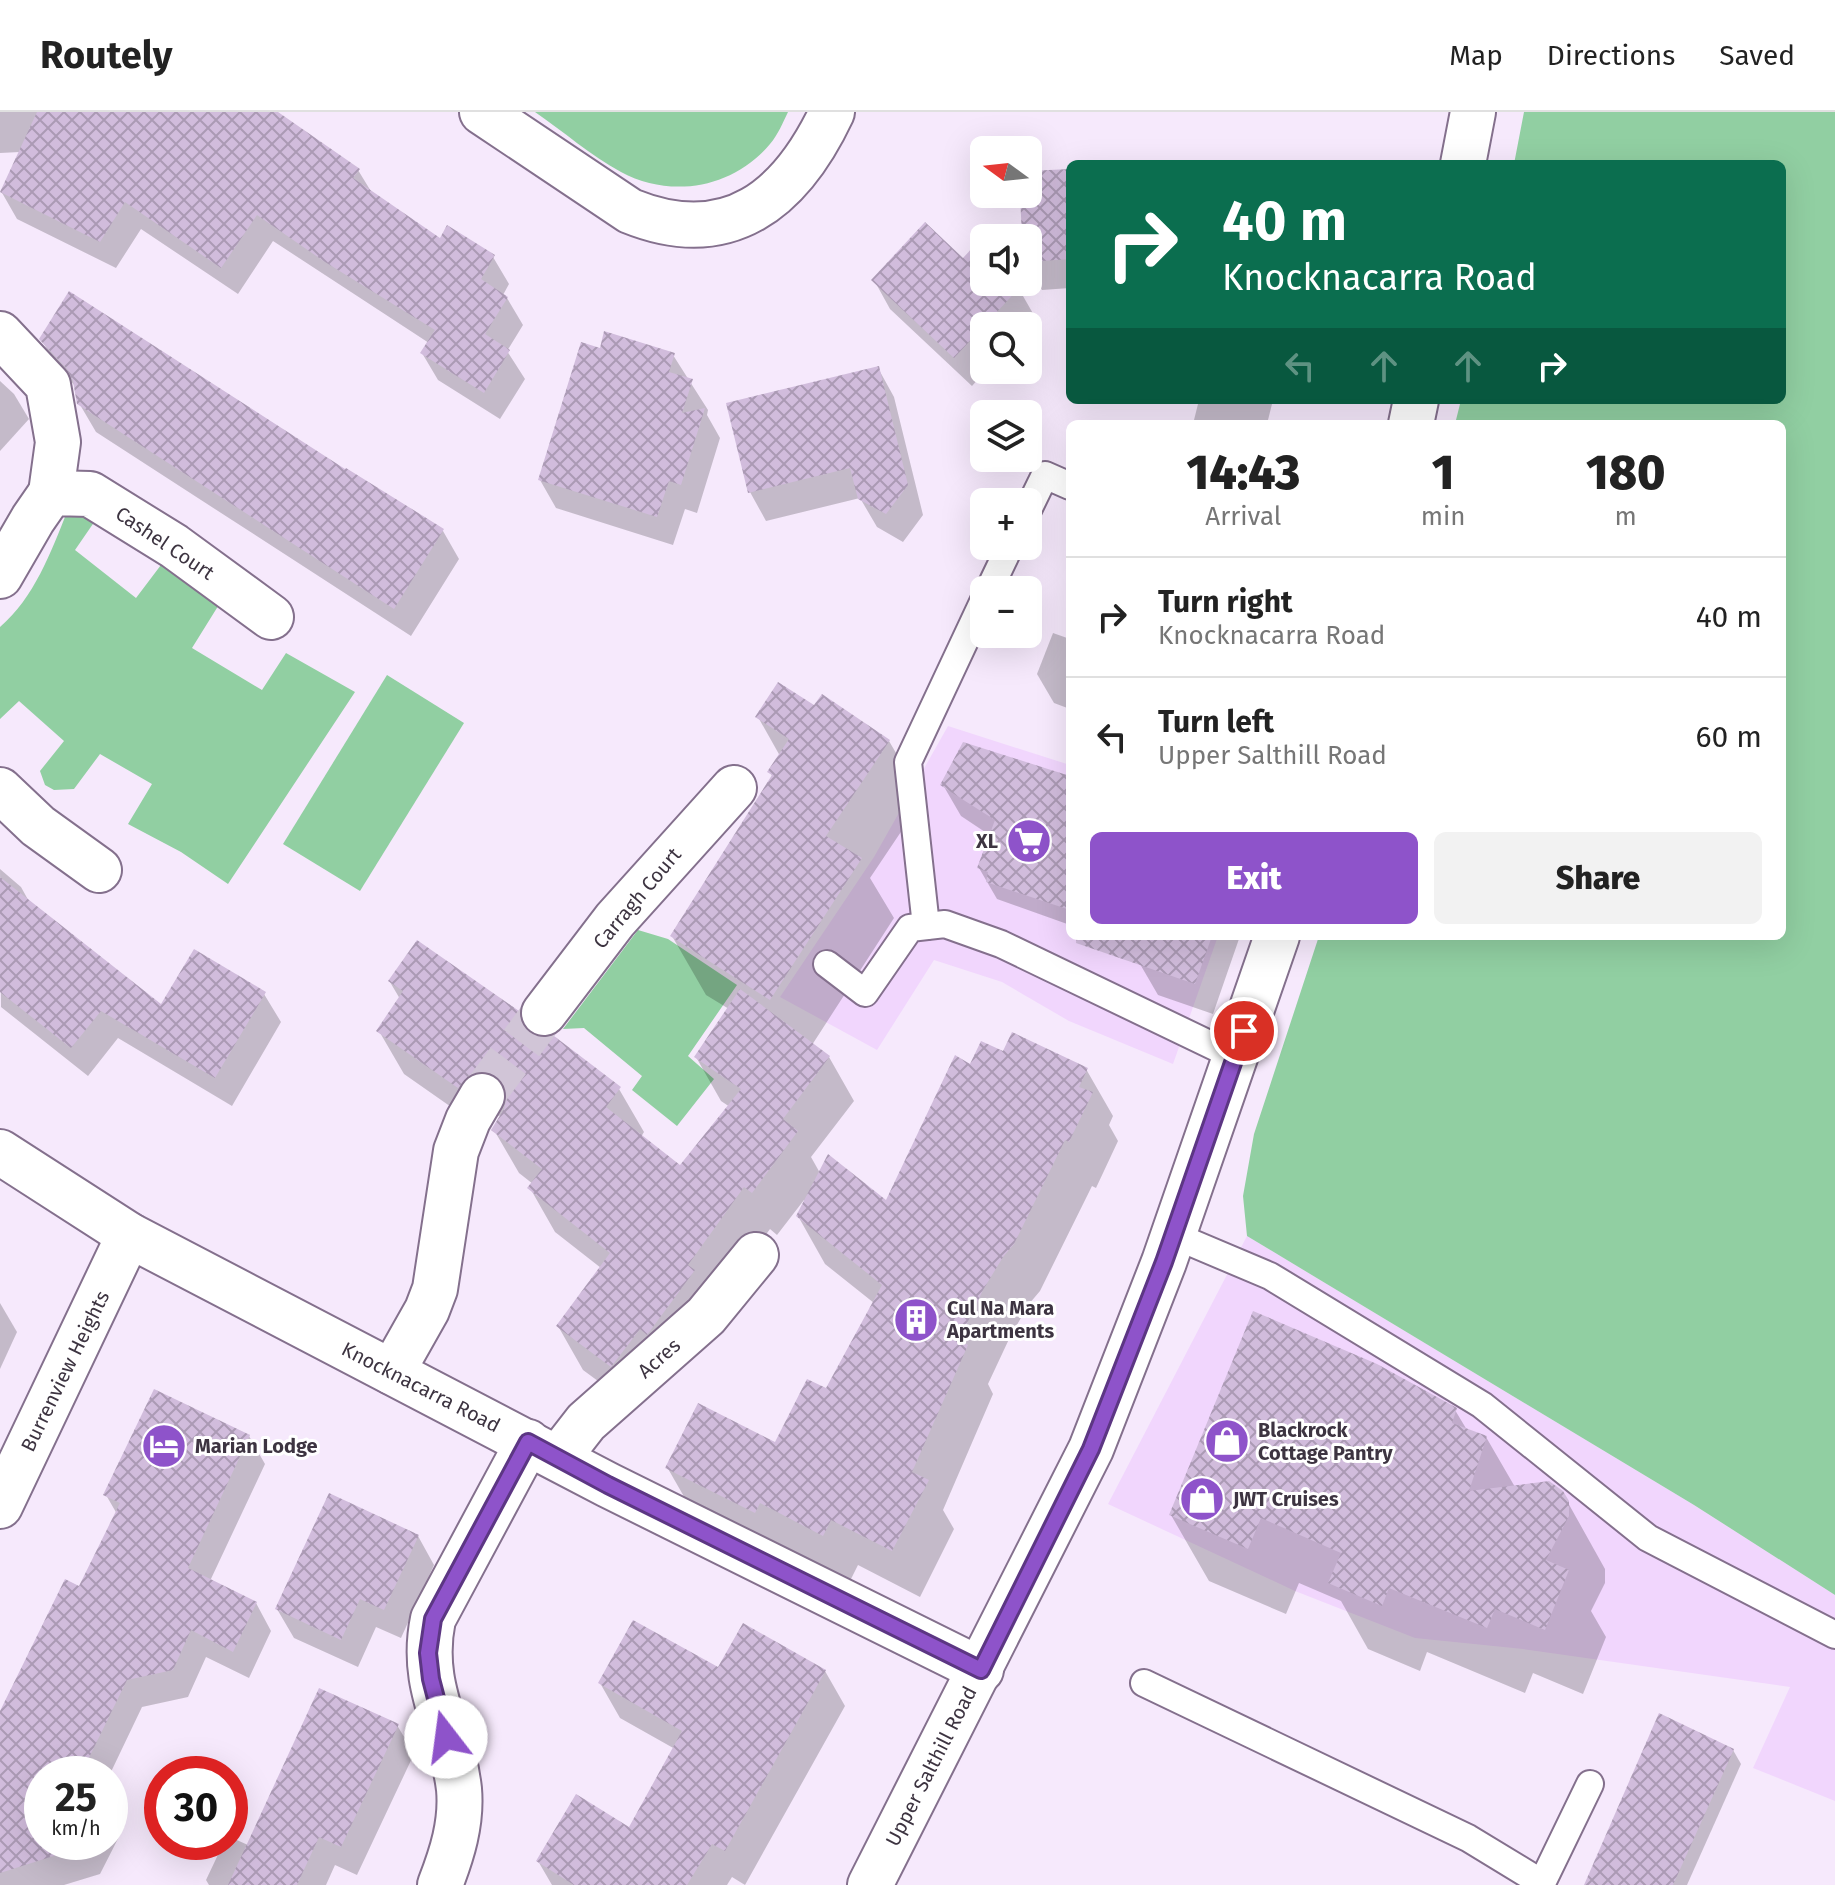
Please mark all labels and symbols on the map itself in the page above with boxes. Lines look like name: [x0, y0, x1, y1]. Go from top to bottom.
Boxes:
north arrow: [970, 136, 1042, 208]
street label: Cashel Court: [111, 501, 220, 585]
supermarket icon: XL: [1005, 817, 1053, 865]
place label: XL: [975, 829, 998, 853]
street label: Carragh Court: [588, 842, 686, 953]
pin: [1210, 997, 1278, 1065]
street label: Burrenview Heights: [16, 1287, 114, 1455]
building icon: Cul Na Mara Apartments: [892, 1296, 940, 1344]
place label: Cul Na Mara Apartments: [946, 1296, 1054, 1343]
street label: Acres: [633, 1333, 685, 1383]
street label: Knocknacarra Road: [338, 1337, 504, 1437]
shop icon: Blackrock Cottage Pantry: [1203, 1417, 1251, 1465]
place label: Blackrock Cottage Pantry: [1258, 1418, 1393, 1465]
hotel icon: Marian Lodge: [140, 1422, 188, 1470]
place label: Marian Lodge: [195, 1434, 318, 1458]
shop icon: JWT Cruises: [1178, 1475, 1226, 1523]
place label: JWT Cruises: [1232, 1487, 1339, 1511]
street label: Upper Salthill Road: [880, 1682, 982, 1850]
position arrow: [404, 1695, 488, 1779]
speed limit sign: 30: [144, 1756, 248, 1860]

